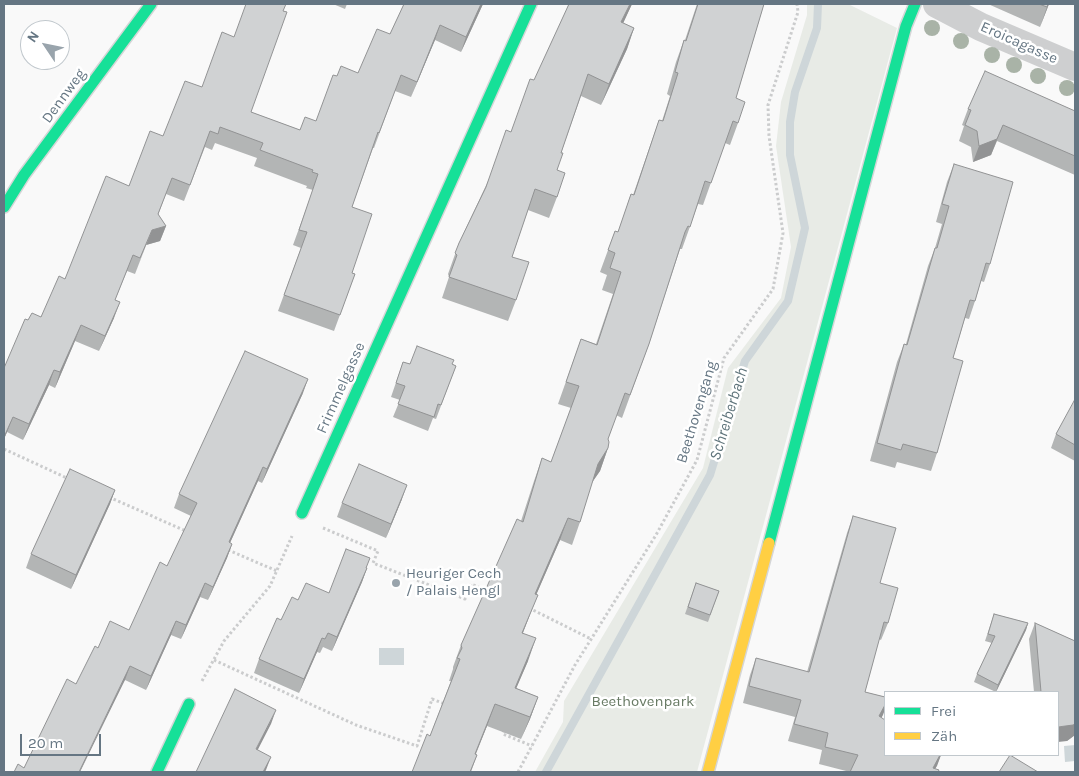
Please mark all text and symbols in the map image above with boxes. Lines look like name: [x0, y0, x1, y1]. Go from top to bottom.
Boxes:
street label: Eroicagasse: [978, 18, 1060, 68]
north arrow: [20, 20, 70, 70]
text: N: [23, 28, 43, 46]
street label: Dennweg: [38, 65, 90, 127]
street label: Frimmelgasse: [313, 340, 369, 436]
street label: Beethovengang: [673, 359, 721, 465]
water label: Schreiberbach: [706, 365, 752, 463]
place label: Heuriger Cech / Palais Hengl: [406, 565, 502, 600]
marker: Heuriger Cech / Palais Hengl: [390, 577, 402, 589]
legend: [884, 691, 1059, 756]
park label: Beethovenpark: [592, 693, 694, 711]
text: Frei: [931, 702, 956, 720]
scale bar: [22, 724, 104, 756]
text: Zäh: [931, 727, 957, 745]
text: 20 m: [28, 734, 63, 752]

